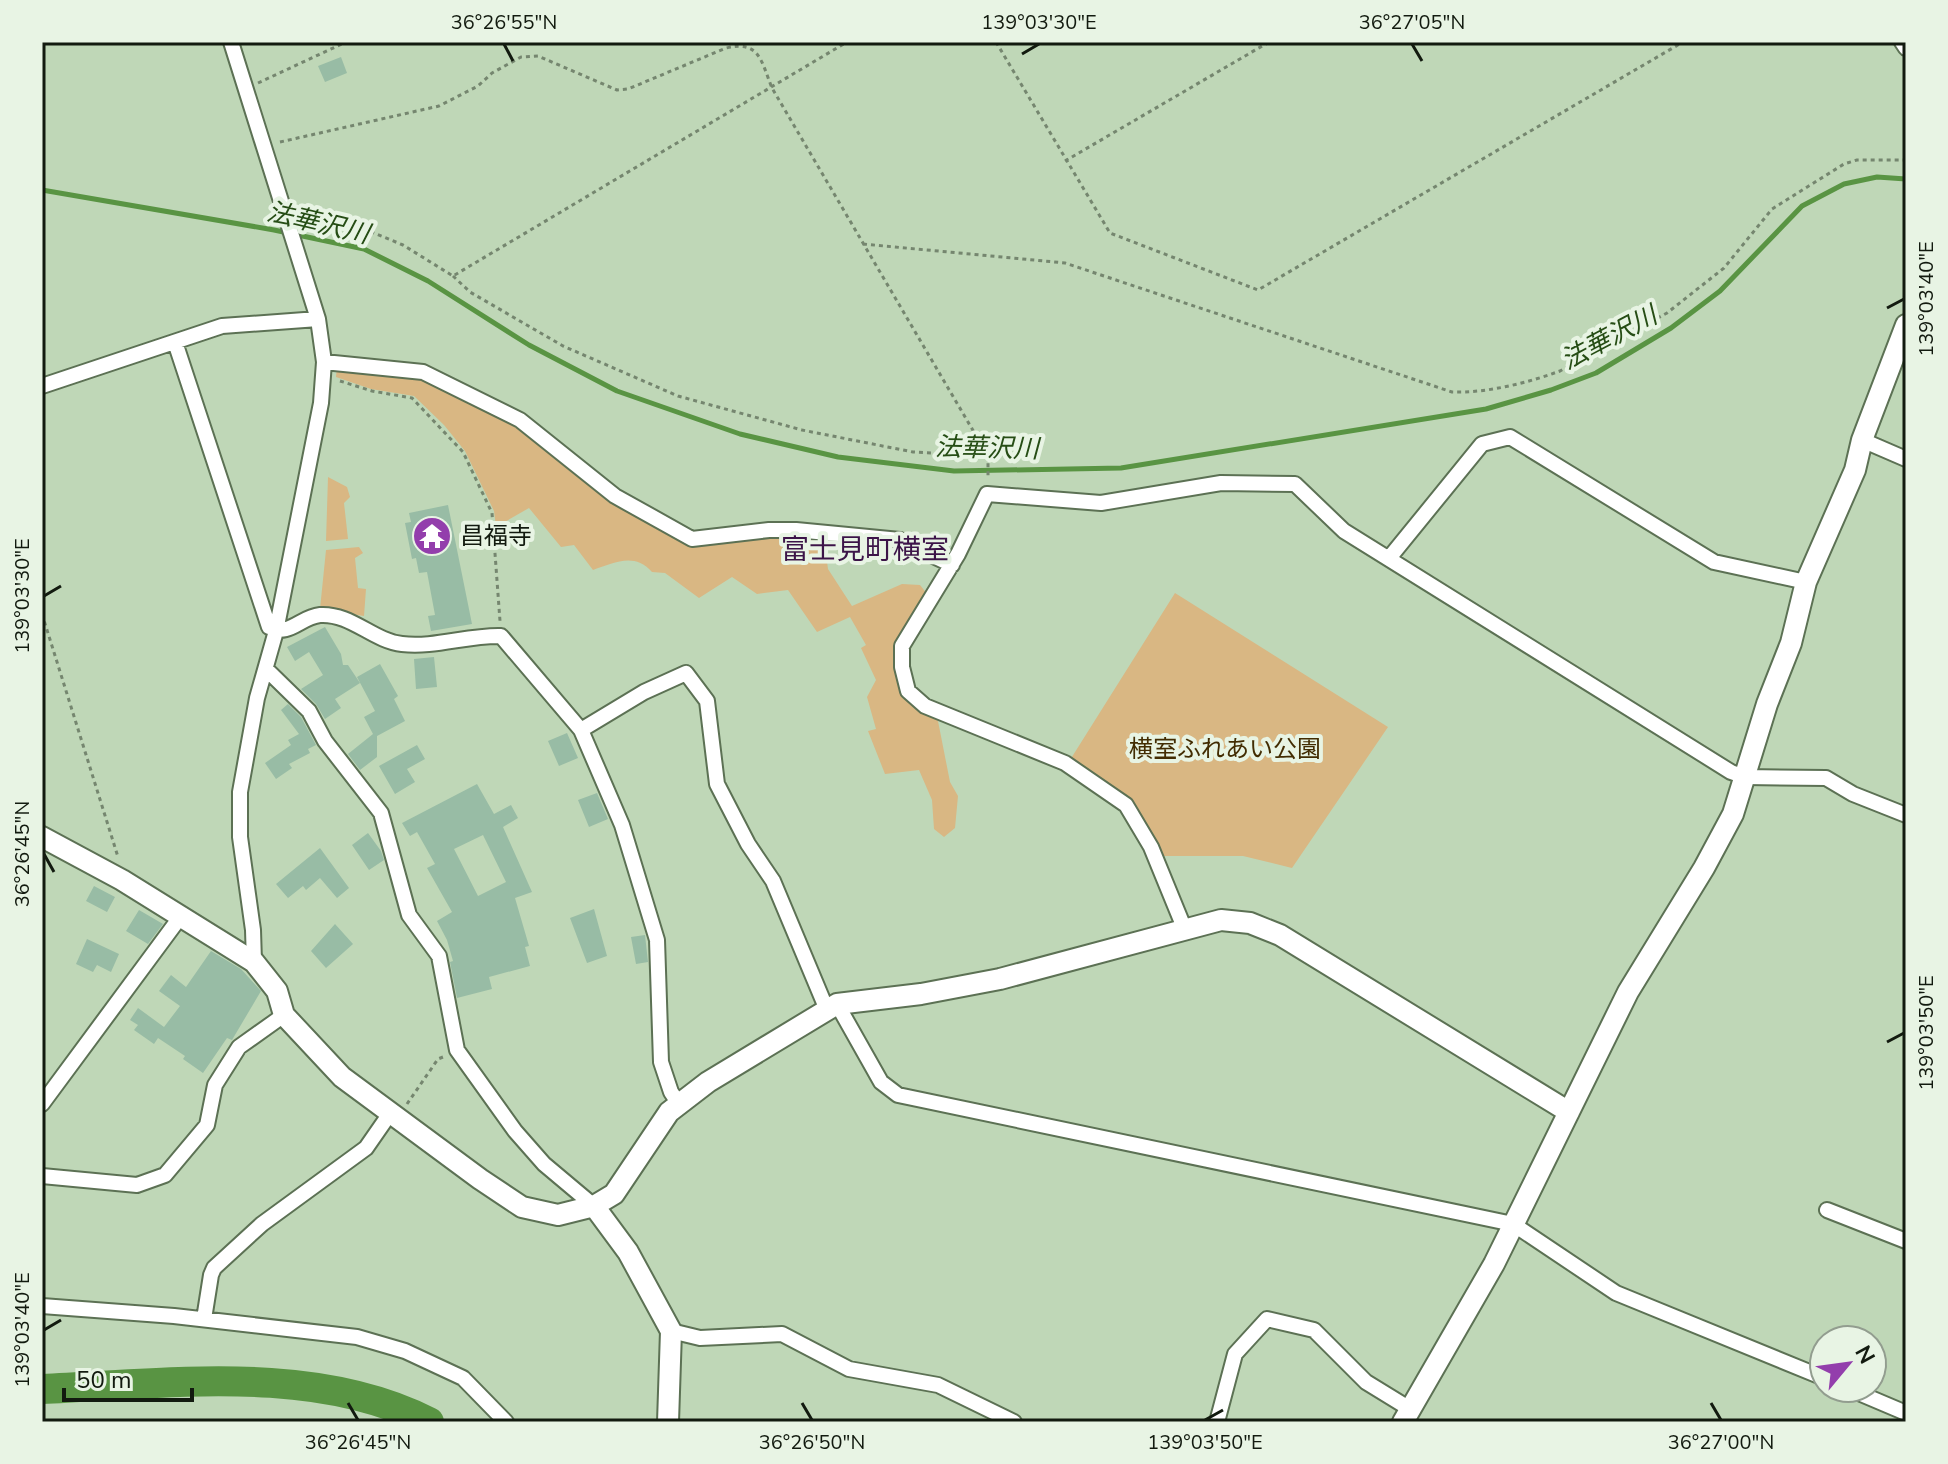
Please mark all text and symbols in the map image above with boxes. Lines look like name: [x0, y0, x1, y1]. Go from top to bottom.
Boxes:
text: 36°26'55"N: [451, 9, 557, 36]
text: 139°03'30"E: [981, 9, 1097, 36]
text: 36°27'05"N: [1359, 9, 1465, 36]
water label: 法華沢川: [263, 194, 376, 252]
text: 139°03'40"E: [1913, 241, 1940, 357]
water label: 法華沢川: [1555, 297, 1666, 378]
water label: 法華沢川: [935, 430, 1042, 466]
temple icon: 昌福寺: [411, 515, 453, 557]
place label: 昌福寺: [460, 520, 532, 552]
district label: 富士見町横室: [781, 531, 949, 569]
text: 139°03'30"E: [9, 538, 36, 654]
park label: 横室ふれあい公園: [1129, 733, 1321, 765]
text: 36°26'45"N: [9, 801, 36, 907]
text: 139°03'50"E: [1913, 975, 1940, 1091]
text: 139°03'40"E: [9, 1272, 36, 1388]
north arrow: [1808, 1324, 1888, 1404]
text: N: [1848, 1340, 1882, 1369]
scale bar: [64, 1352, 192, 1402]
text: 50 m: [76, 1364, 132, 1396]
text: 36°26'45"N: [305, 1429, 411, 1456]
text: 36°26'50"N: [759, 1429, 865, 1456]
text: 139°03'50"E: [1147, 1429, 1263, 1456]
text: 36°27'00"N: [1668, 1429, 1774, 1456]

